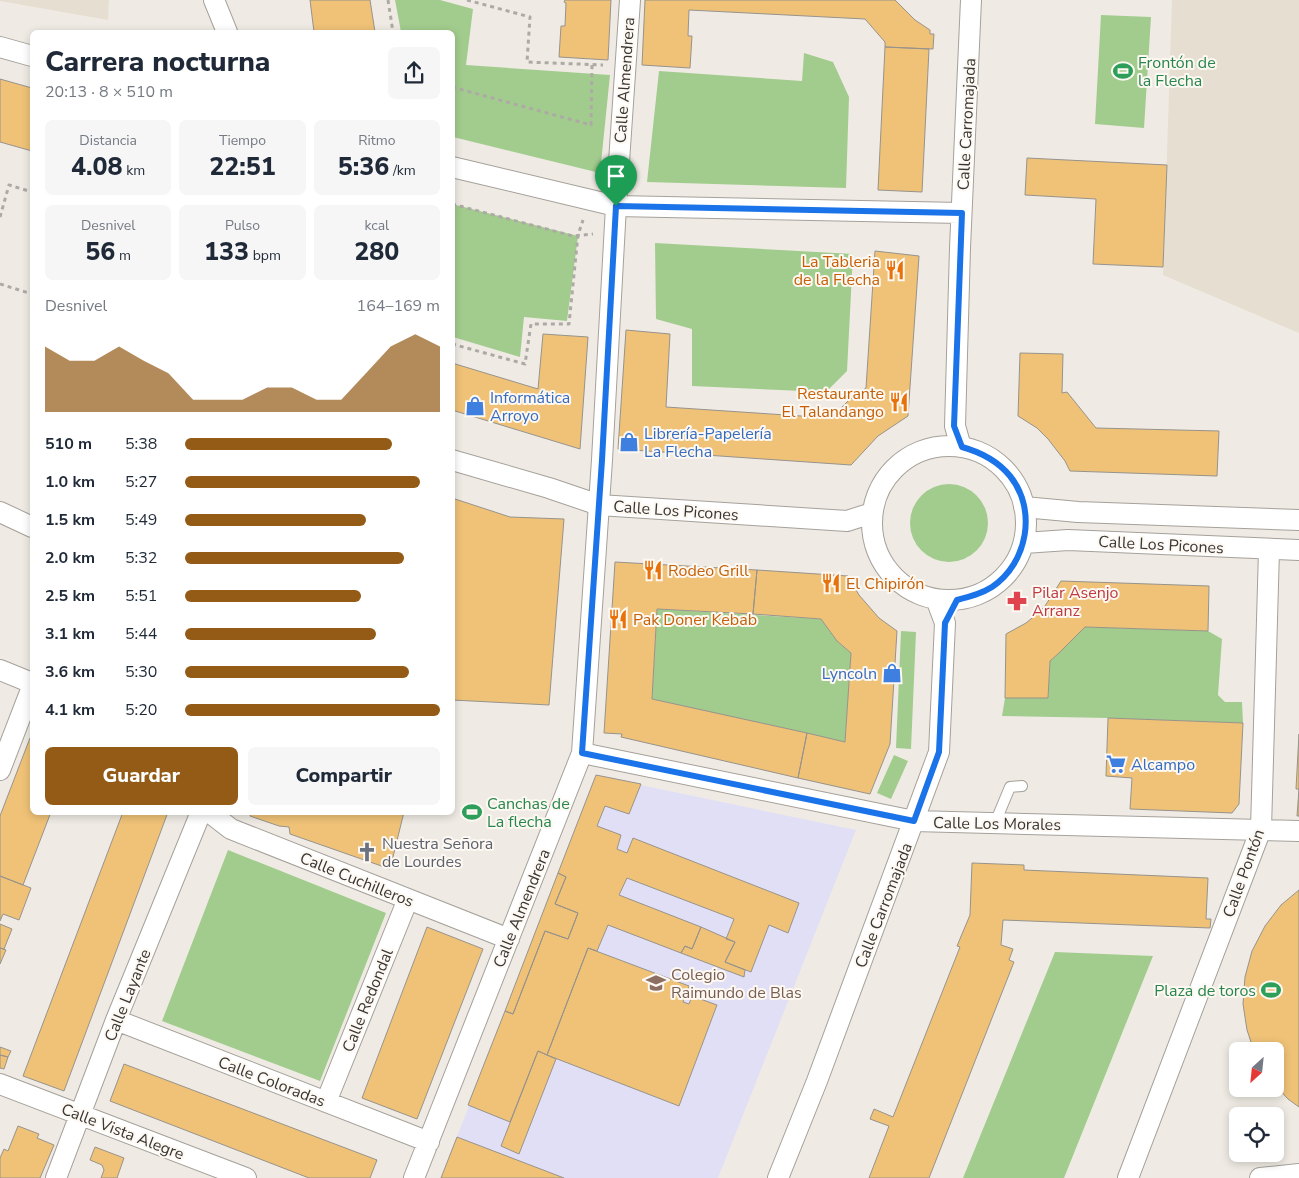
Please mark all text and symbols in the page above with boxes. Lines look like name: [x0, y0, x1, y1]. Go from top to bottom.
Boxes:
street label: Calle Almendrera: [610, 16, 640, 144]
text: Carrera nocturna: [45, 43, 270, 81]
button: share: [388, 47, 440, 99]
place label: Frontón de la Flecha: [1138, 52, 1216, 92]
street label: Calle Carromajada: [953, 57, 981, 191]
sports icon: Frontón de la Flecha: [1112, 60, 1134, 82]
text: 20:13 · 8 × 510 m: [45, 81, 173, 103]
text: Distancia: [79, 131, 137, 150]
text: Tiempo: [219, 131, 266, 150]
text: Ritmo: [358, 131, 395, 150]
text: 4.08: [71, 150, 123, 184]
text: 22:51: [209, 150, 276, 184]
text: 5:36: [338, 150, 389, 184]
pin: [595, 155, 637, 206]
text: km: [123, 161, 145, 180]
text: /km: [389, 161, 416, 180]
icon: arrive: [602, 162, 630, 190]
text: Desnivel: [81, 216, 135, 235]
text: Pulso: [225, 216, 260, 235]
text: kcal: [364, 216, 389, 235]
text: 56: [85, 235, 115, 269]
text: 133: [204, 235, 249, 269]
text: 280: [354, 235, 399, 269]
text: m: [115, 246, 131, 265]
text: bpm: [249, 246, 281, 265]
place label: La Tableria de la Flecha: [794, 251, 880, 291]
restaurant icon: La Tableria de la Flecha: [884, 259, 906, 281]
text: Desnivel: [45, 295, 107, 317]
text: 164–169 m: [357, 295, 440, 317]
place label: Restaurante El Talandango: [781, 383, 884, 423]
place label: Informática Arroyo: [490, 387, 570, 427]
restaurant icon: Restaurante El Talandango: [888, 391, 910, 413]
shop icon: Informática Arroyo: [464, 395, 486, 417]
place label: Librería-Papelería La Flecha: [644, 423, 772, 463]
shop icon: Librería-Papelería La Flecha: [618, 431, 640, 453]
text: 510 m: [45, 433, 92, 455]
text: 5:38: [125, 433, 157, 455]
text: 1.0 km: [45, 471, 95, 493]
text: 5:27: [125, 471, 157, 493]
street label: Calle Los Picones: [613, 496, 739, 526]
text: 1.5 km: [45, 509, 95, 531]
text: 5:49: [125, 509, 157, 531]
street label: Calle Los Picones: [1098, 531, 1224, 559]
text: 2.0 km: [45, 547, 95, 569]
text: 5:32: [125, 547, 157, 569]
restaurant icon: Rodeo Grill: [642, 559, 664, 581]
place label: Rodeo Grill: [668, 560, 749, 582]
restaurant icon: El Chipirón: [820, 572, 842, 594]
place label: El Chipirón: [846, 573, 924, 595]
place label: Pilar Asenjo Arranz: [1032, 582, 1119, 622]
text: 2.5 km: [45, 585, 95, 607]
text: 5:51: [125, 585, 157, 607]
pharmacy icon: Pilar Asenjo Arranz: [1006, 590, 1028, 612]
restaurant icon: Pak Doner Kebab: [607, 608, 629, 630]
place label: Pak Doner Kebab: [633, 609, 757, 631]
text: 3.1 km: [45, 623, 95, 645]
text: 5:44: [125, 623, 157, 645]
text: 3.6 km: [45, 661, 95, 683]
text: 5:30: [125, 661, 157, 683]
shop icon: Lyncoln: [881, 662, 903, 684]
place label: Lyncoln: [822, 663, 877, 685]
text: 4.1 km: [45, 699, 95, 721]
text: 5:20: [125, 699, 157, 721]
button: Guardar: [45, 747, 238, 805]
button: Compartir: [248, 747, 440, 805]
supermarket icon: Alcampo: [1105, 753, 1127, 775]
place label: Alcampo: [1131, 754, 1195, 776]
place label: Canchas de La flecha: [487, 793, 570, 833]
sports icon: Canchas de La flecha: [461, 801, 483, 823]
street label: Calle Los Morales: [933, 812, 1061, 836]
street label: Calle Pontón: [1218, 826, 1270, 920]
place label: Nuestra Señora de Lourdes: [382, 833, 493, 873]
street label: Calle Carromajada: [850, 840, 918, 971]
church icon: Nuestra Señora de Lourdes: [356, 841, 378, 863]
street label: Calle Almendrera: [488, 846, 556, 971]
street label: Calle Cuchilleros: [296, 847, 417, 913]
street label: Calle Redondal: [337, 945, 399, 1055]
street label: Calle Layante: [99, 946, 156, 1045]
place label: Colegio Raimundo de Blas: [671, 964, 802, 1004]
school or university icon: Colegio Raimundo de Blas: [645, 972, 667, 994]
sports icon: Plaza de toros: [1260, 979, 1282, 1001]
place label: Plaza de toros: [1154, 980, 1256, 1002]
north arrow: [1229, 1042, 1284, 1098]
map controls: [1229, 1042, 1284, 1162]
street label: Calle Coloradas: [215, 1051, 328, 1113]
street label: Calle Vista Alegre: [58, 1098, 187, 1165]
button: locate: [1229, 1107, 1284, 1162]

